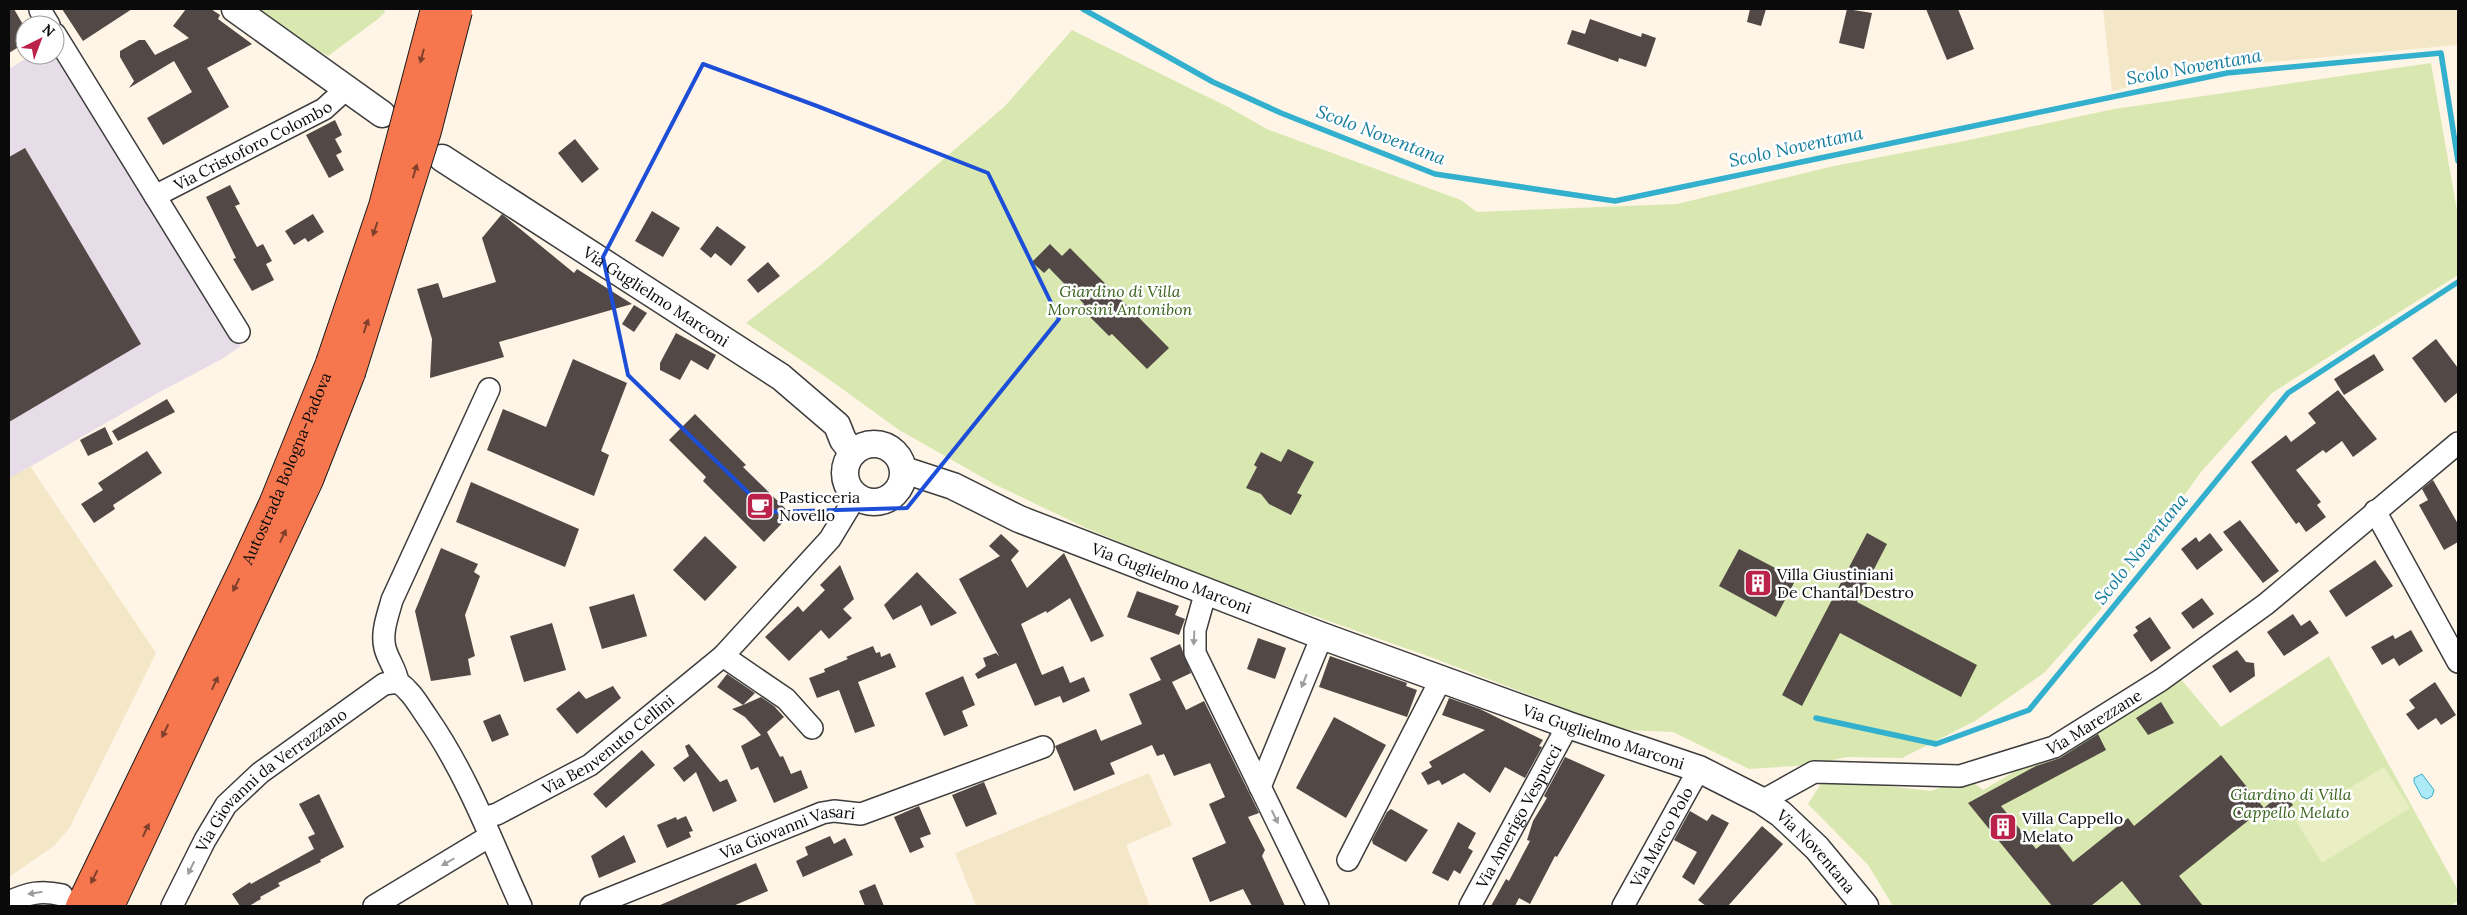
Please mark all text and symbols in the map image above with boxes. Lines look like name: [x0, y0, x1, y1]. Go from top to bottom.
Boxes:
north arrow: [15, 15, 65, 65]
text: N: [39, 20, 59, 41]
water label: Scolo Noventana: [2125, 43, 2263, 90]
one-way arrow: [418, 48, 426, 63]
street label: Via Cristoforo Colombo: [169, 97, 336, 195]
water label: Scolo Noventana: [1313, 99, 1449, 170]
water label: Scolo Noventana: [1727, 121, 1865, 172]
one-way arrow: [411, 164, 419, 179]
one-way arrow: [371, 222, 378, 237]
street label: Via Guglielmo Marconi: [579, 241, 733, 351]
park label: Giardino di Villa Morosini Antonibon: [1048, 281, 1193, 319]
one-way arrow: [363, 319, 370, 334]
street label: Autostrada Bologna-Padova: [236, 369, 335, 568]
place label: Pasticceria Novello: [779, 487, 860, 525]
water label: Scolo Noventana: [2089, 488, 2193, 609]
cafe icon: Pasticceria Novello: [745, 491, 775, 521]
one-way arrow: [280, 529, 288, 543]
street label: Via Guglielmo Marconi: [1088, 538, 1254, 618]
place label: Villa Giustiniani De Chantal Destro: [1776, 564, 1914, 602]
building icon: Villa Giustiniani De Chantal Destro: [1743, 568, 1773, 598]
one-way arrow: [232, 578, 240, 592]
one-way arrow: [1190, 630, 1198, 646]
one-way arrow: [1299, 674, 1307, 688]
one-way arrow: [211, 676, 219, 690]
street label: Via Marezzane: [2043, 685, 2145, 759]
street label: Via Benvenuto Cellini: [538, 690, 678, 799]
street label: Via Guglielmo Marconi: [1519, 699, 1687, 773]
street label: Via Giovanni da Verrazzano: [190, 704, 351, 856]
one-way arrow: [161, 724, 169, 738]
street label: Via Amerigo Vespucci: [1471, 741, 1566, 893]
street label: Via Marco Polo: [1625, 783, 1697, 891]
park label: Giardino di Villa Cappello Melato: [2230, 784, 2352, 822]
street label: Via Giovanni Vasari: [716, 801, 856, 864]
street label: Via Noventana: [1772, 804, 1860, 897]
place label: Villa Cappello Melato: [2021, 808, 2123, 846]
one-way arrow: [1271, 810, 1279, 824]
building icon: Villa Cappello Melato: [1988, 812, 2018, 842]
one-way arrow: [142, 823, 150, 837]
one-way arrow: [442, 858, 455, 867]
one-way arrow: [187, 861, 195, 875]
one-way arrow: [90, 870, 98, 885]
one-way arrow: [26, 889, 42, 897]

